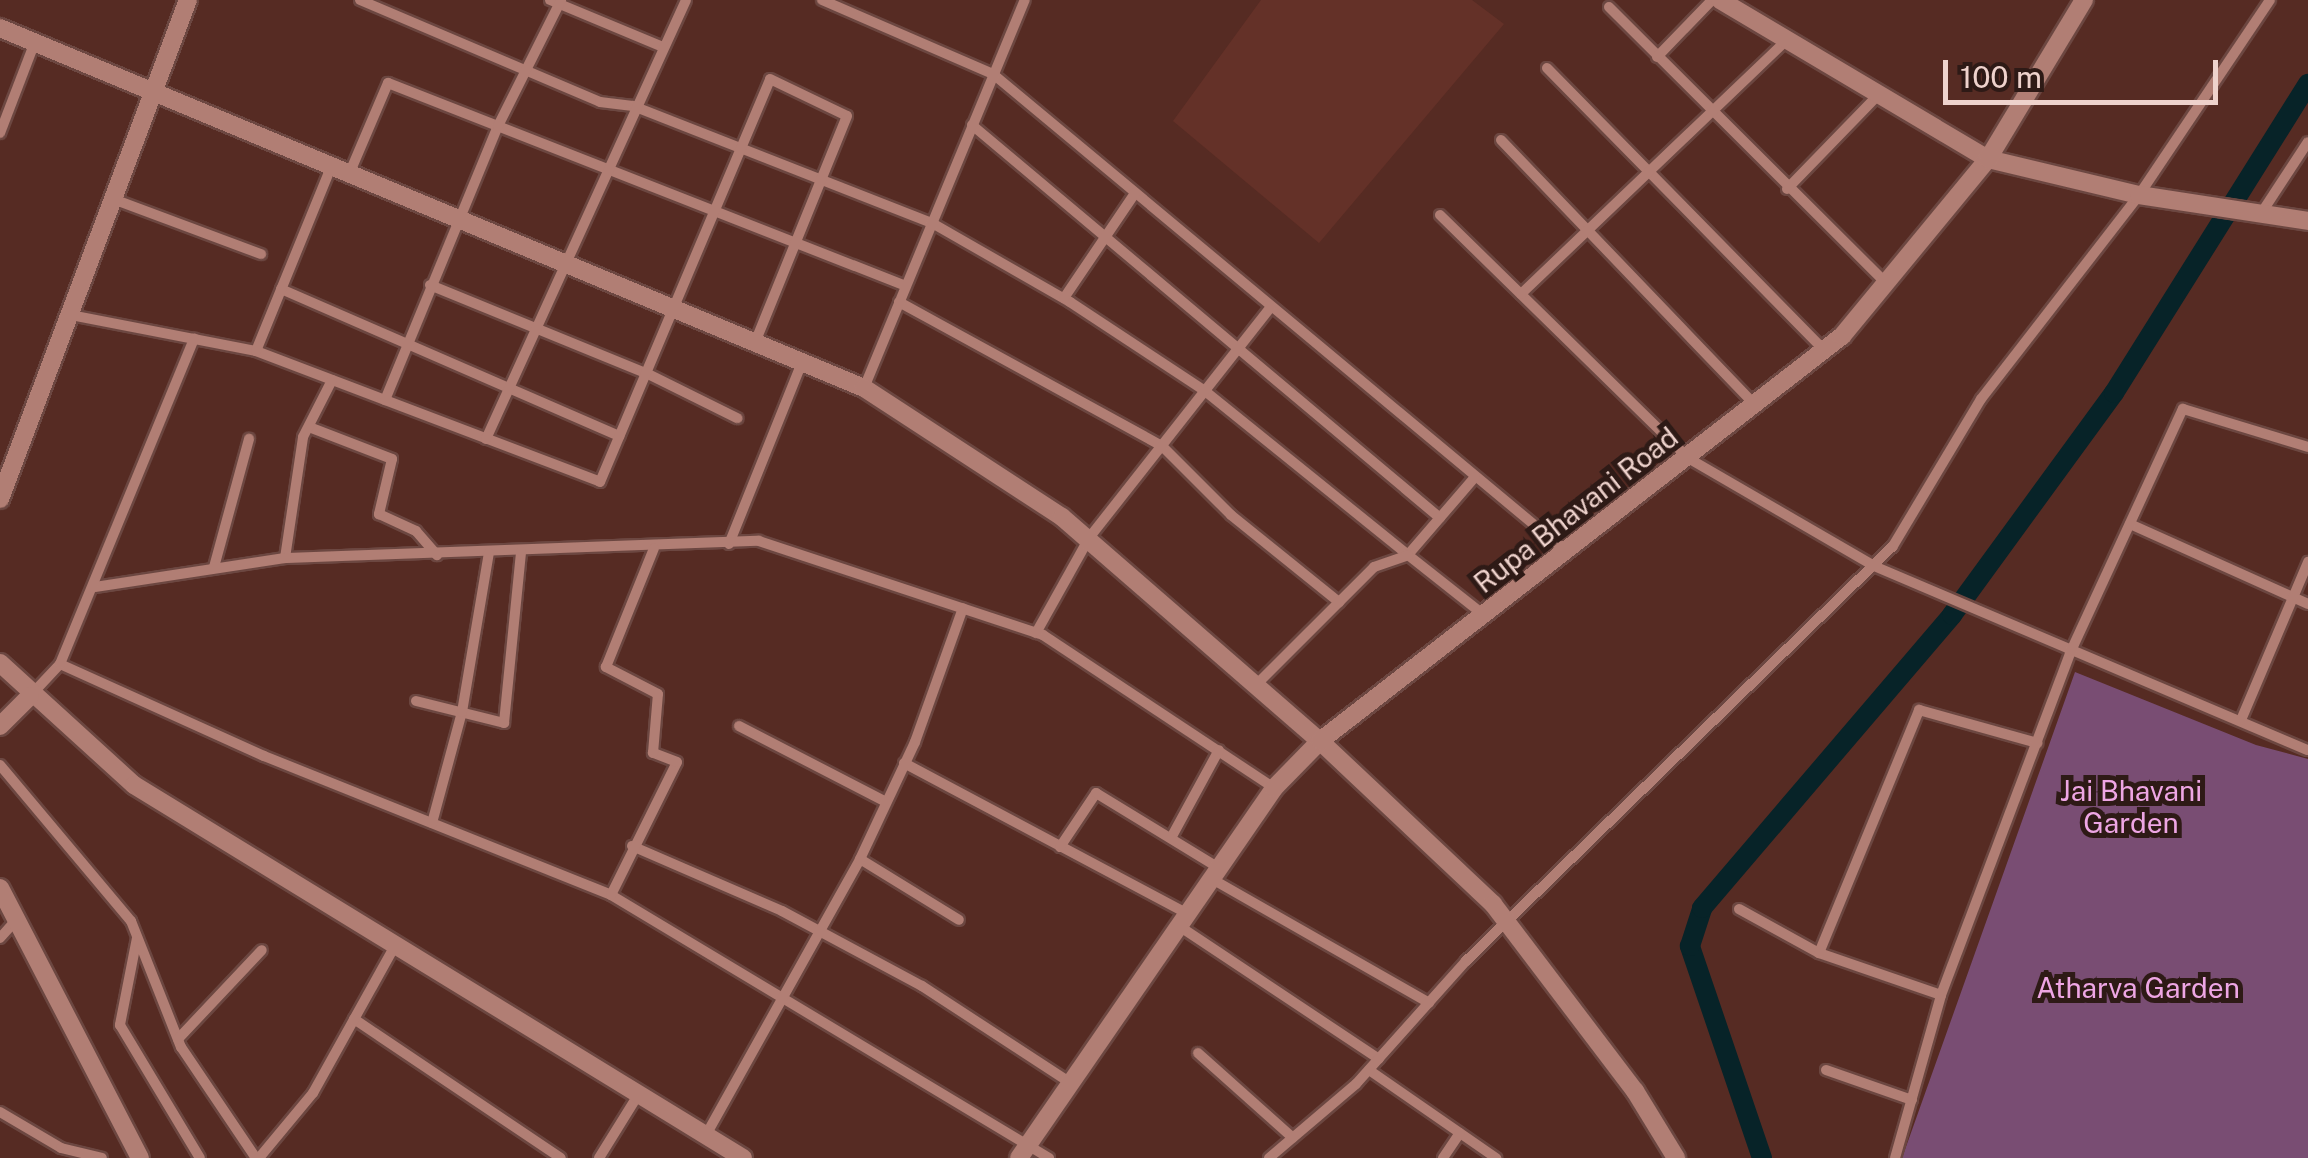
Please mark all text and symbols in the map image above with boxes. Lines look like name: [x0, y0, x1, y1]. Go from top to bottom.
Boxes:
scale bar: [1948, 40, 2223, 102]
text: 100 m: [1960, 59, 2042, 95]
street label: Rupa Bhavani Road: [1467, 420, 1685, 600]
park label: Jai Bhavani Garden: [2060, 774, 2202, 840]
park label: Atharva Garden: [2036, 971, 2240, 1005]

